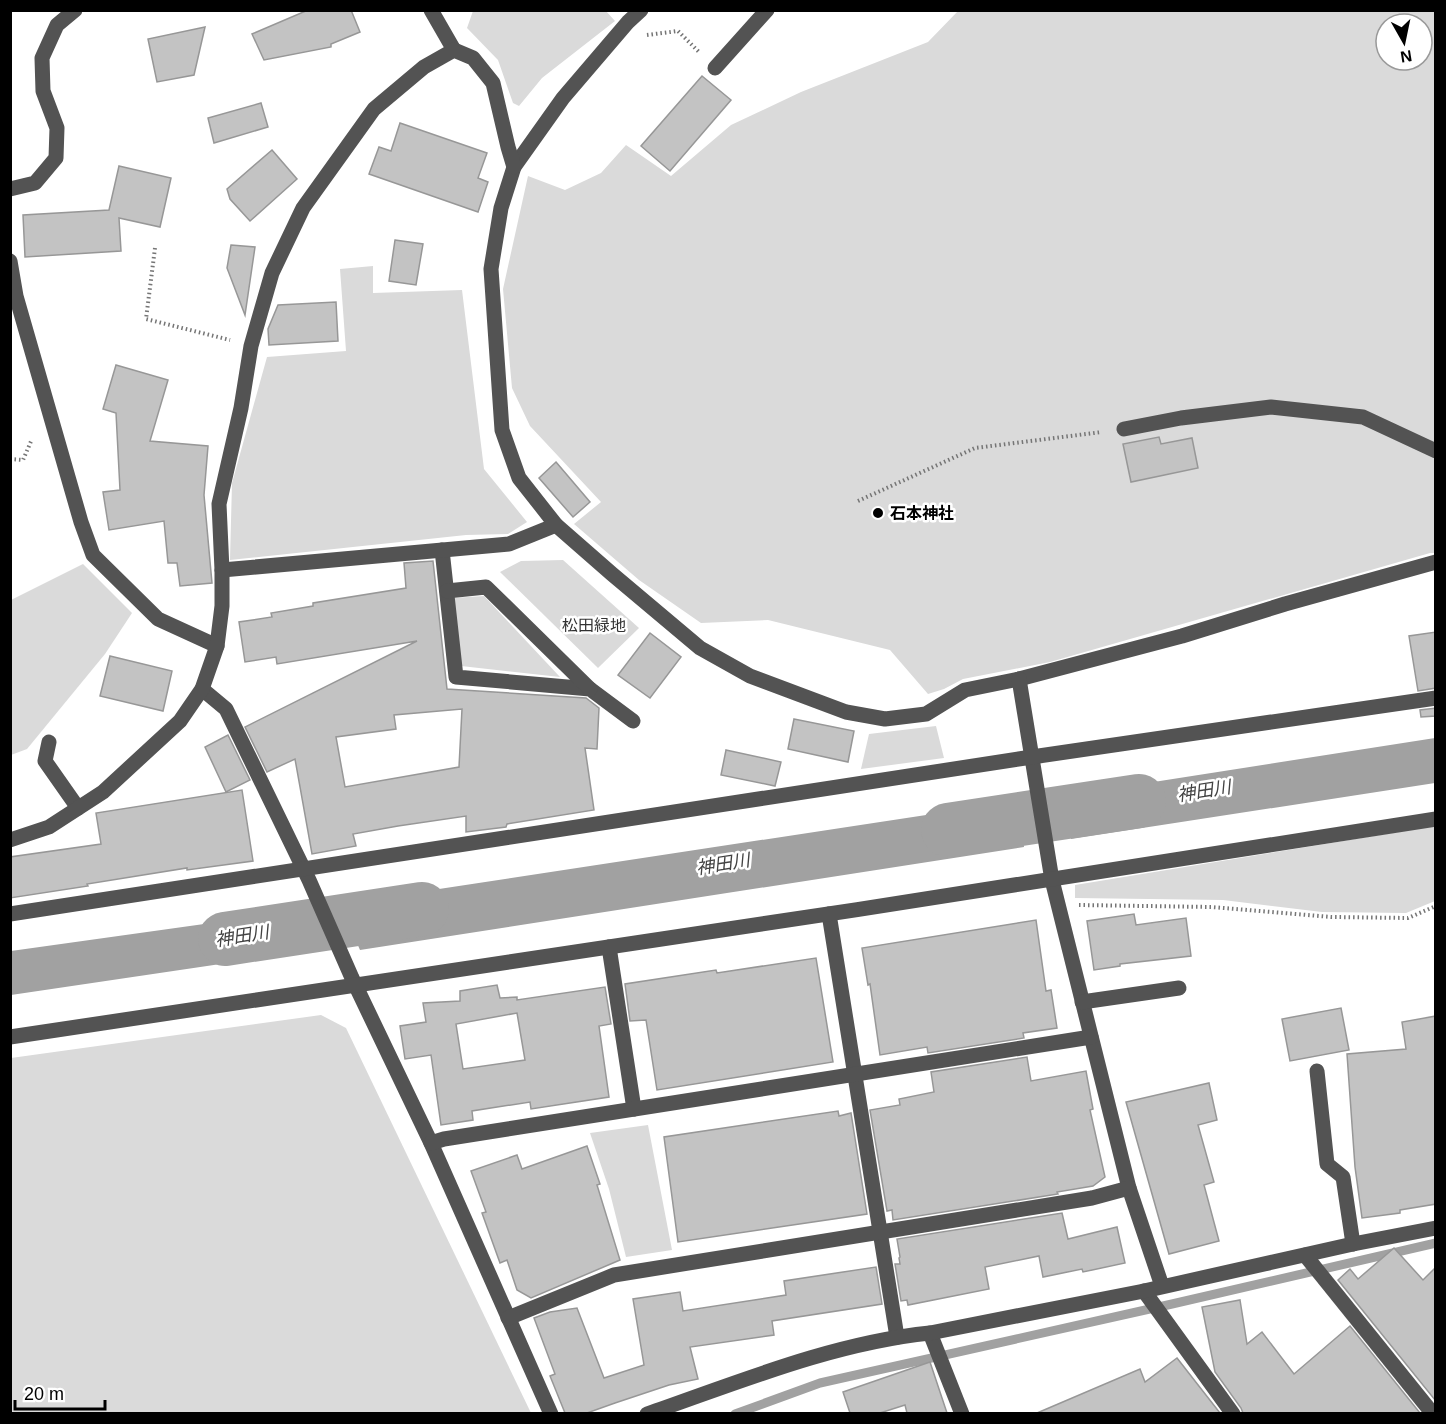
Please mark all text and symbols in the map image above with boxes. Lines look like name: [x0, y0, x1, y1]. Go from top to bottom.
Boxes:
north arrow: [1374, 12, 1434, 72]
text: N: [1399, 47, 1413, 66]
place label: 石本神社: [890, 504, 954, 522]
marker: 石本神社: [871, 506, 885, 520]
park label: 松田緑地: [562, 617, 626, 634]
water label: 神田川: [1176, 777, 1234, 805]
water label: 神田川: [695, 850, 753, 878]
water label: 神田川: [214, 922, 272, 950]
scale bar: [15, 1373, 105, 1411]
text: 20 m: [24, 1384, 64, 1404]

